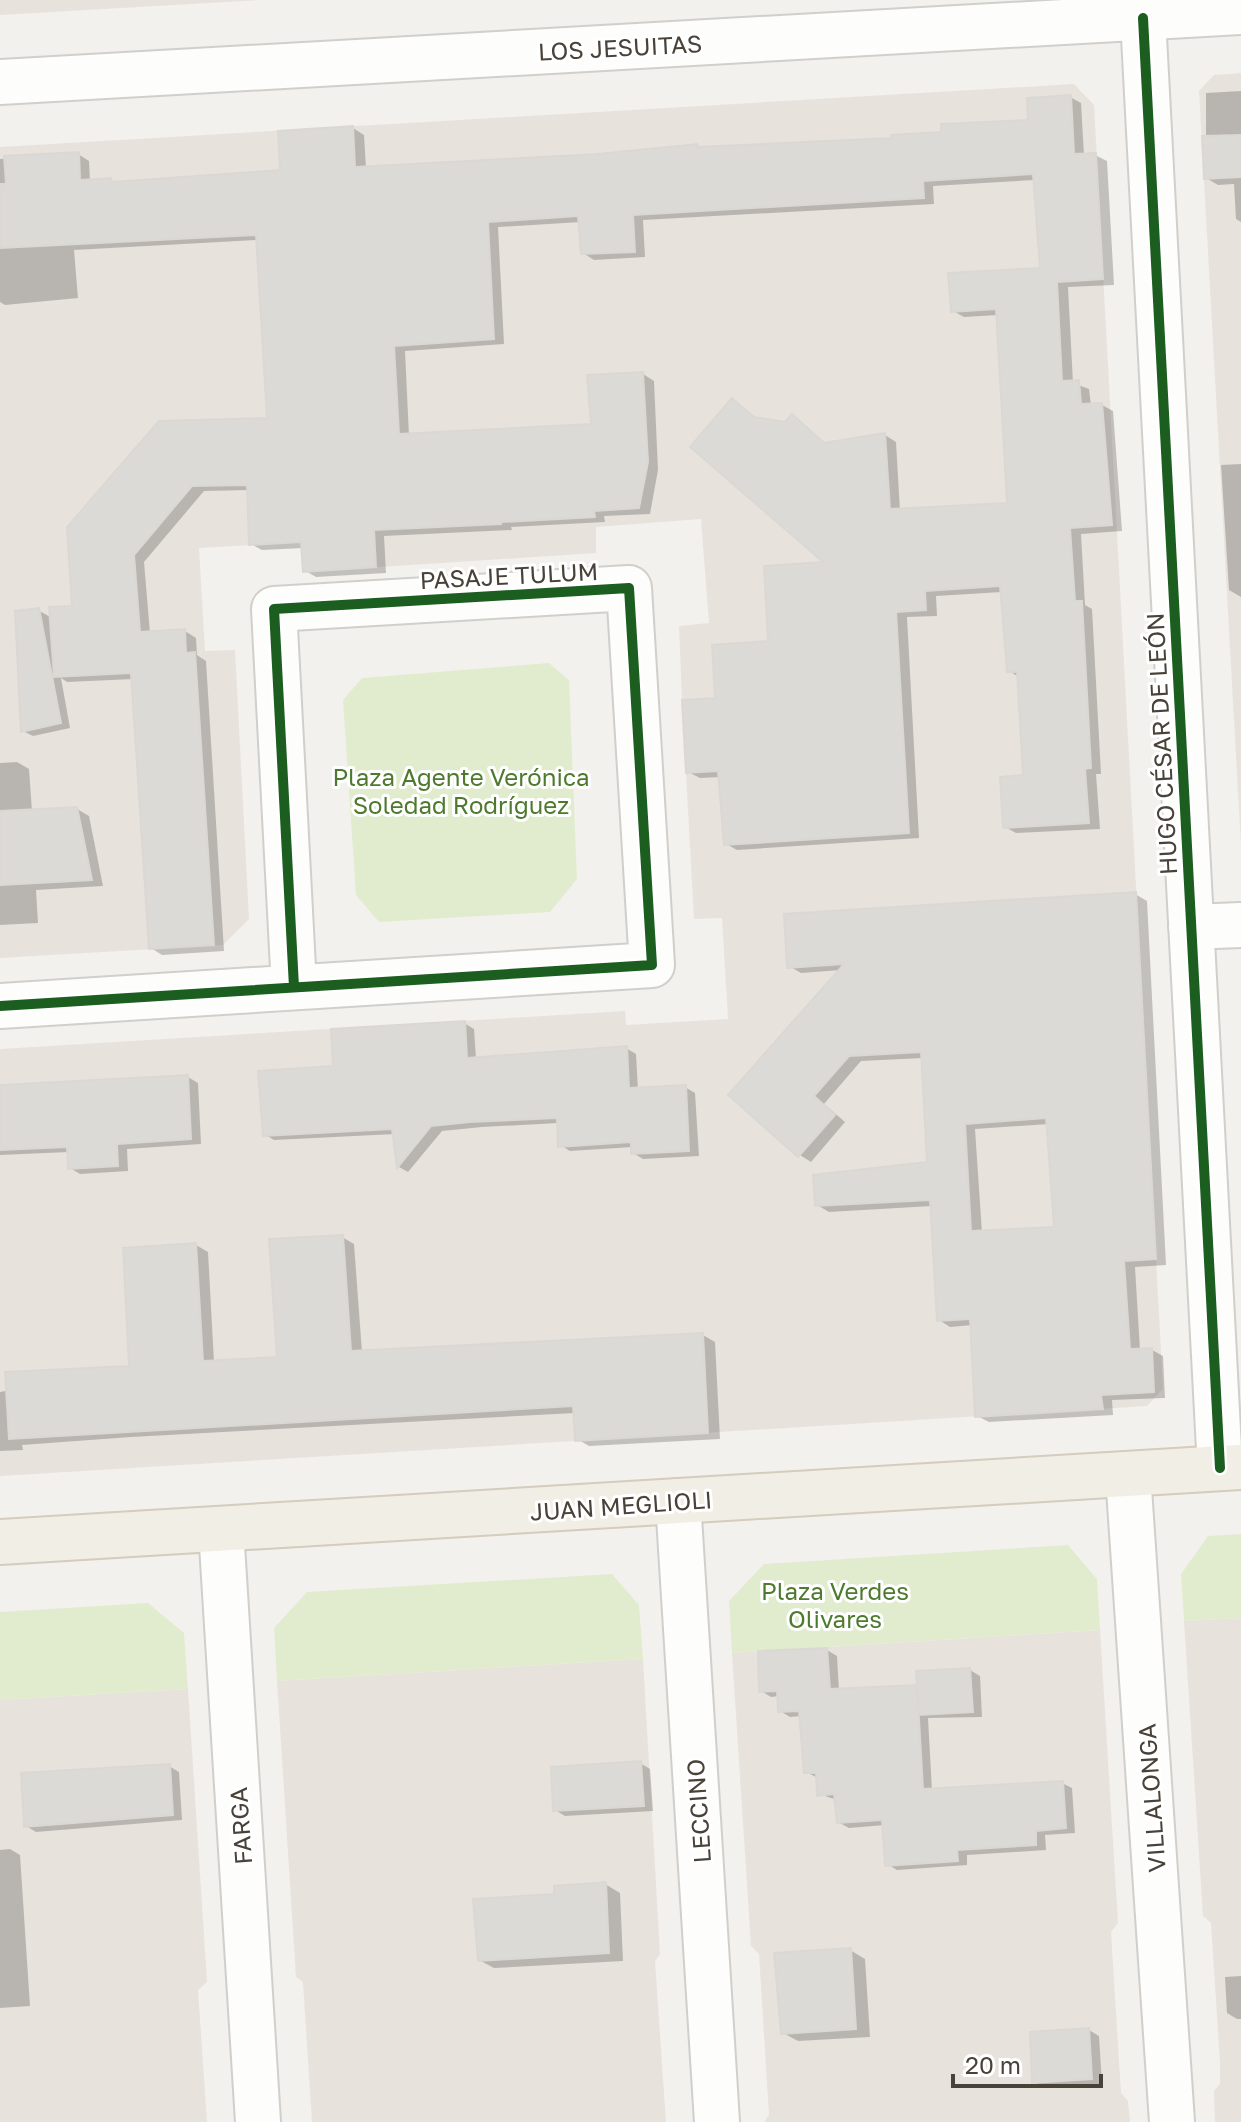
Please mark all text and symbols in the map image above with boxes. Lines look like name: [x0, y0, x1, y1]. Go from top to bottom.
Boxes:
street label: LOS JESUITAS: [537, 28, 703, 66]
street label: PASAJE TULUM: [419, 556, 599, 594]
street label: HUGO CÉSAR DE LEÓN: [1140, 612, 1182, 876]
park label: Plaza Agente Verónica Soledad Rodríguez: [332, 762, 590, 819]
street label: JUAN MEGLIOLI: [529, 1484, 713, 1526]
park label: Plaza Verdes Olivares: [761, 1576, 909, 1633]
street label: VILLALONGA: [1131, 1723, 1171, 1873]
street label: LECCINO: [680, 1758, 716, 1864]
street label: FARGA: [223, 1786, 257, 1866]
scale bar: [953, 2038, 1101, 2088]
text: 20 m: [965, 2050, 1021, 2079]

